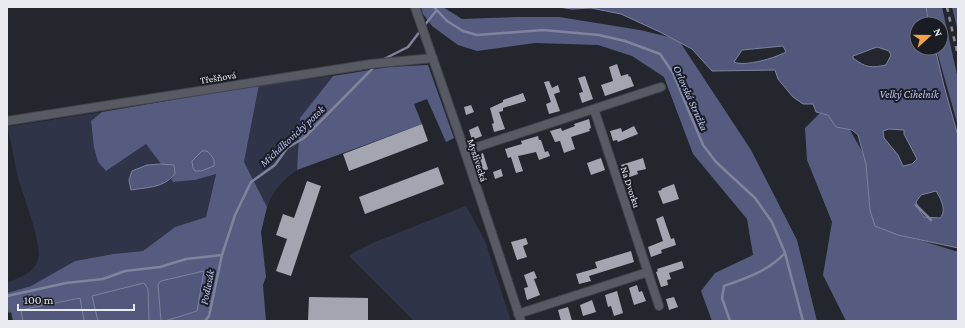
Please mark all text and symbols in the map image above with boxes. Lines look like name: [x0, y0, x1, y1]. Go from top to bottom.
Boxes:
north arrow: [909, 16, 949, 56]
text: N: [931, 27, 945, 39]
water label: Orlovská Stružka: [671, 63, 711, 133]
street label: Třešňová: [199, 69, 237, 86]
water label: Velký Cihelník: [879, 88, 940, 101]
water label: Michálkovický potok: [256, 102, 328, 170]
street label: Myslivecká: [465, 137, 490, 183]
street label: Na Dvorku: [619, 165, 643, 210]
water label: Podlesák: [197, 267, 217, 306]
scale bar: [18, 286, 134, 312]
text: 100 m: [24, 293, 54, 307]

